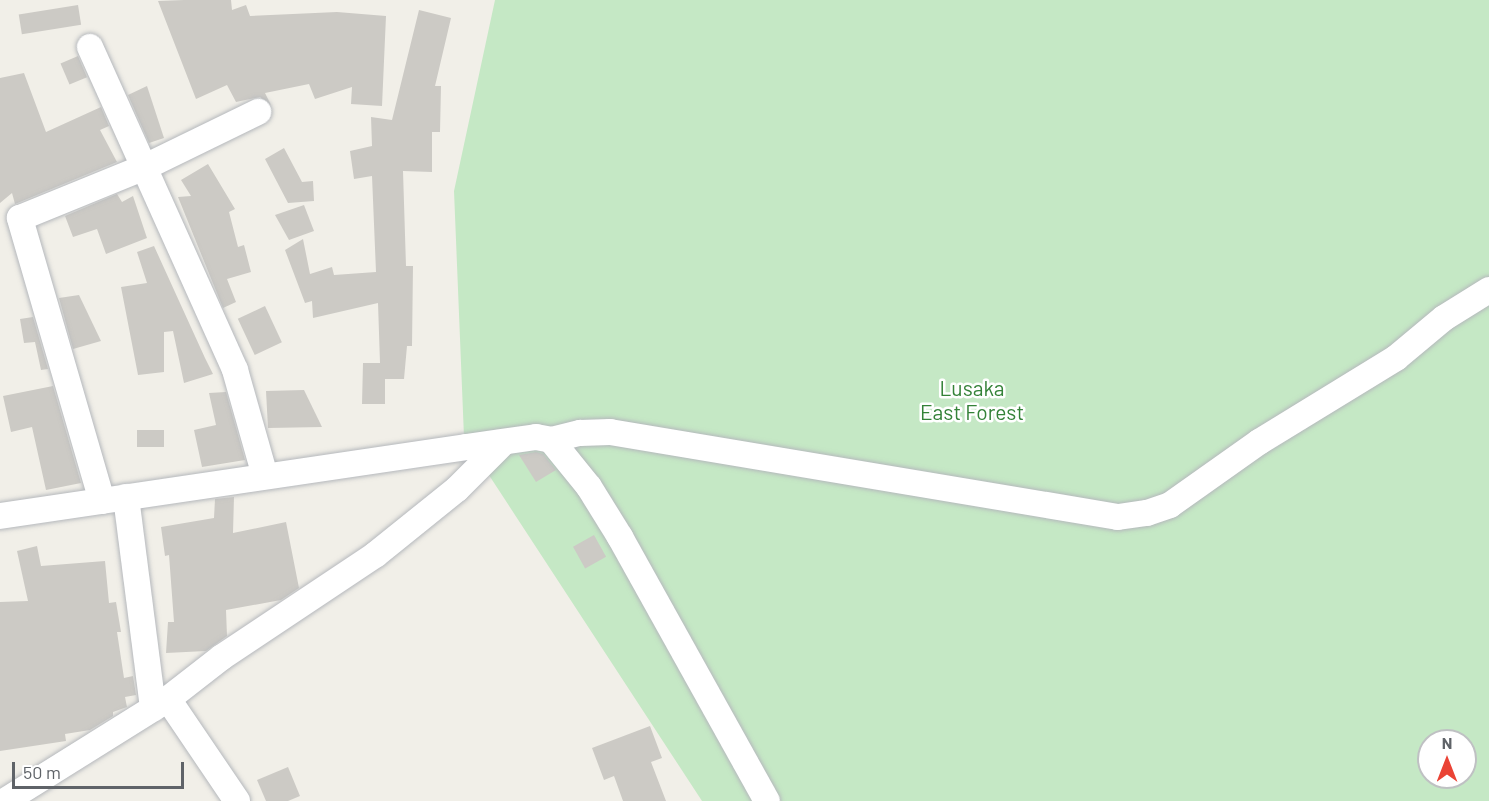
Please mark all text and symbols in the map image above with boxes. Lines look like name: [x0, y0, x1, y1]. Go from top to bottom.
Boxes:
park label: Lusaka East Forest: [920, 375, 1024, 425]
north arrow: [1417, 729, 1477, 789]
text: N: [1442, 733, 1452, 752]
scale bar: [15, 750, 188, 788]
text: 50 m: [23, 761, 61, 783]

